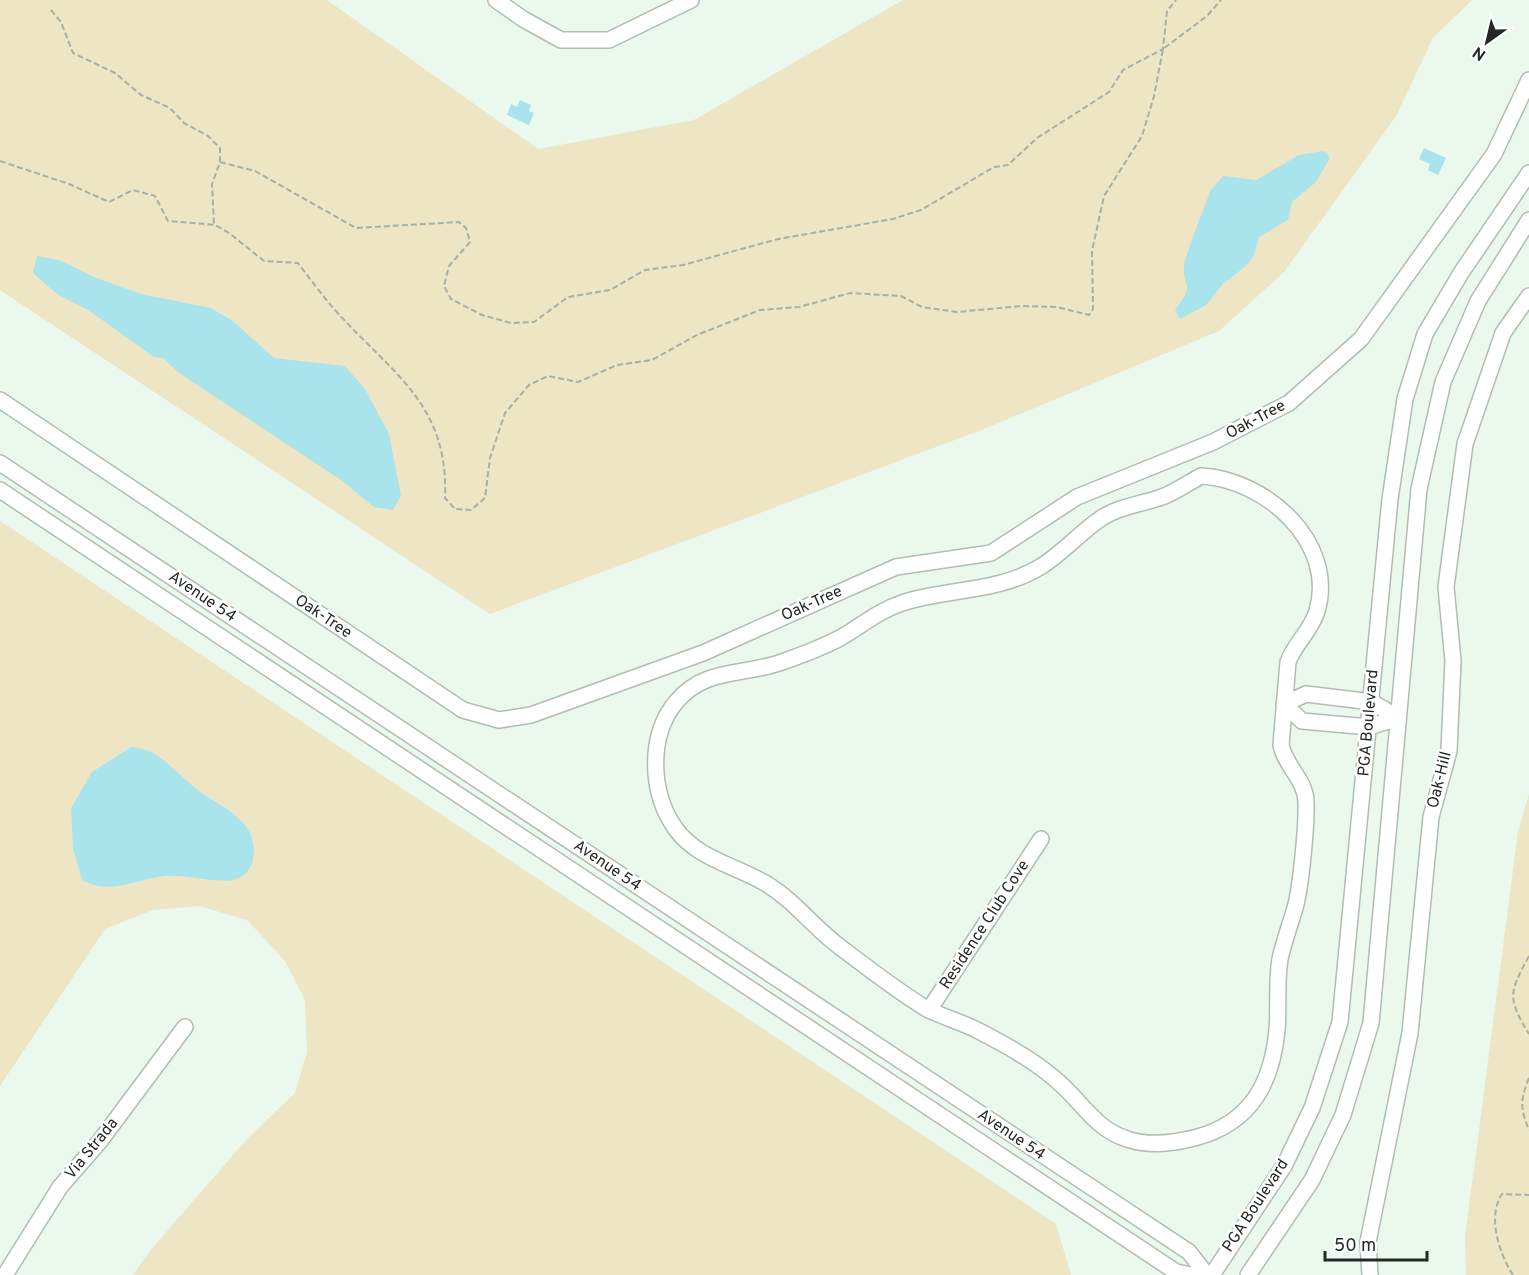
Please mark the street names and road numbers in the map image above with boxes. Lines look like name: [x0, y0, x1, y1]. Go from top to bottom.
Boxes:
street label: Oak-Tree: [1223, 396, 1289, 444]
street label: Avenue 54: [164, 567, 240, 627]
street label: Oak-Tree: [778, 582, 846, 626]
street label: Oak-Tree: [291, 591, 355, 643]
street label: PGA Boulevard: [1354, 669, 1384, 777]
street label: Oak-Hill: [1423, 750, 1457, 810]
street label: Avenue 54: [569, 836, 645, 896]
street label: Residence Club Cove: [936, 857, 1034, 993]
street label: Avenue 54: [973, 1105, 1049, 1165]
street label: Via Strada: [61, 1114, 123, 1184]
street label: PGA Boulevard: [1218, 1156, 1294, 1256]

